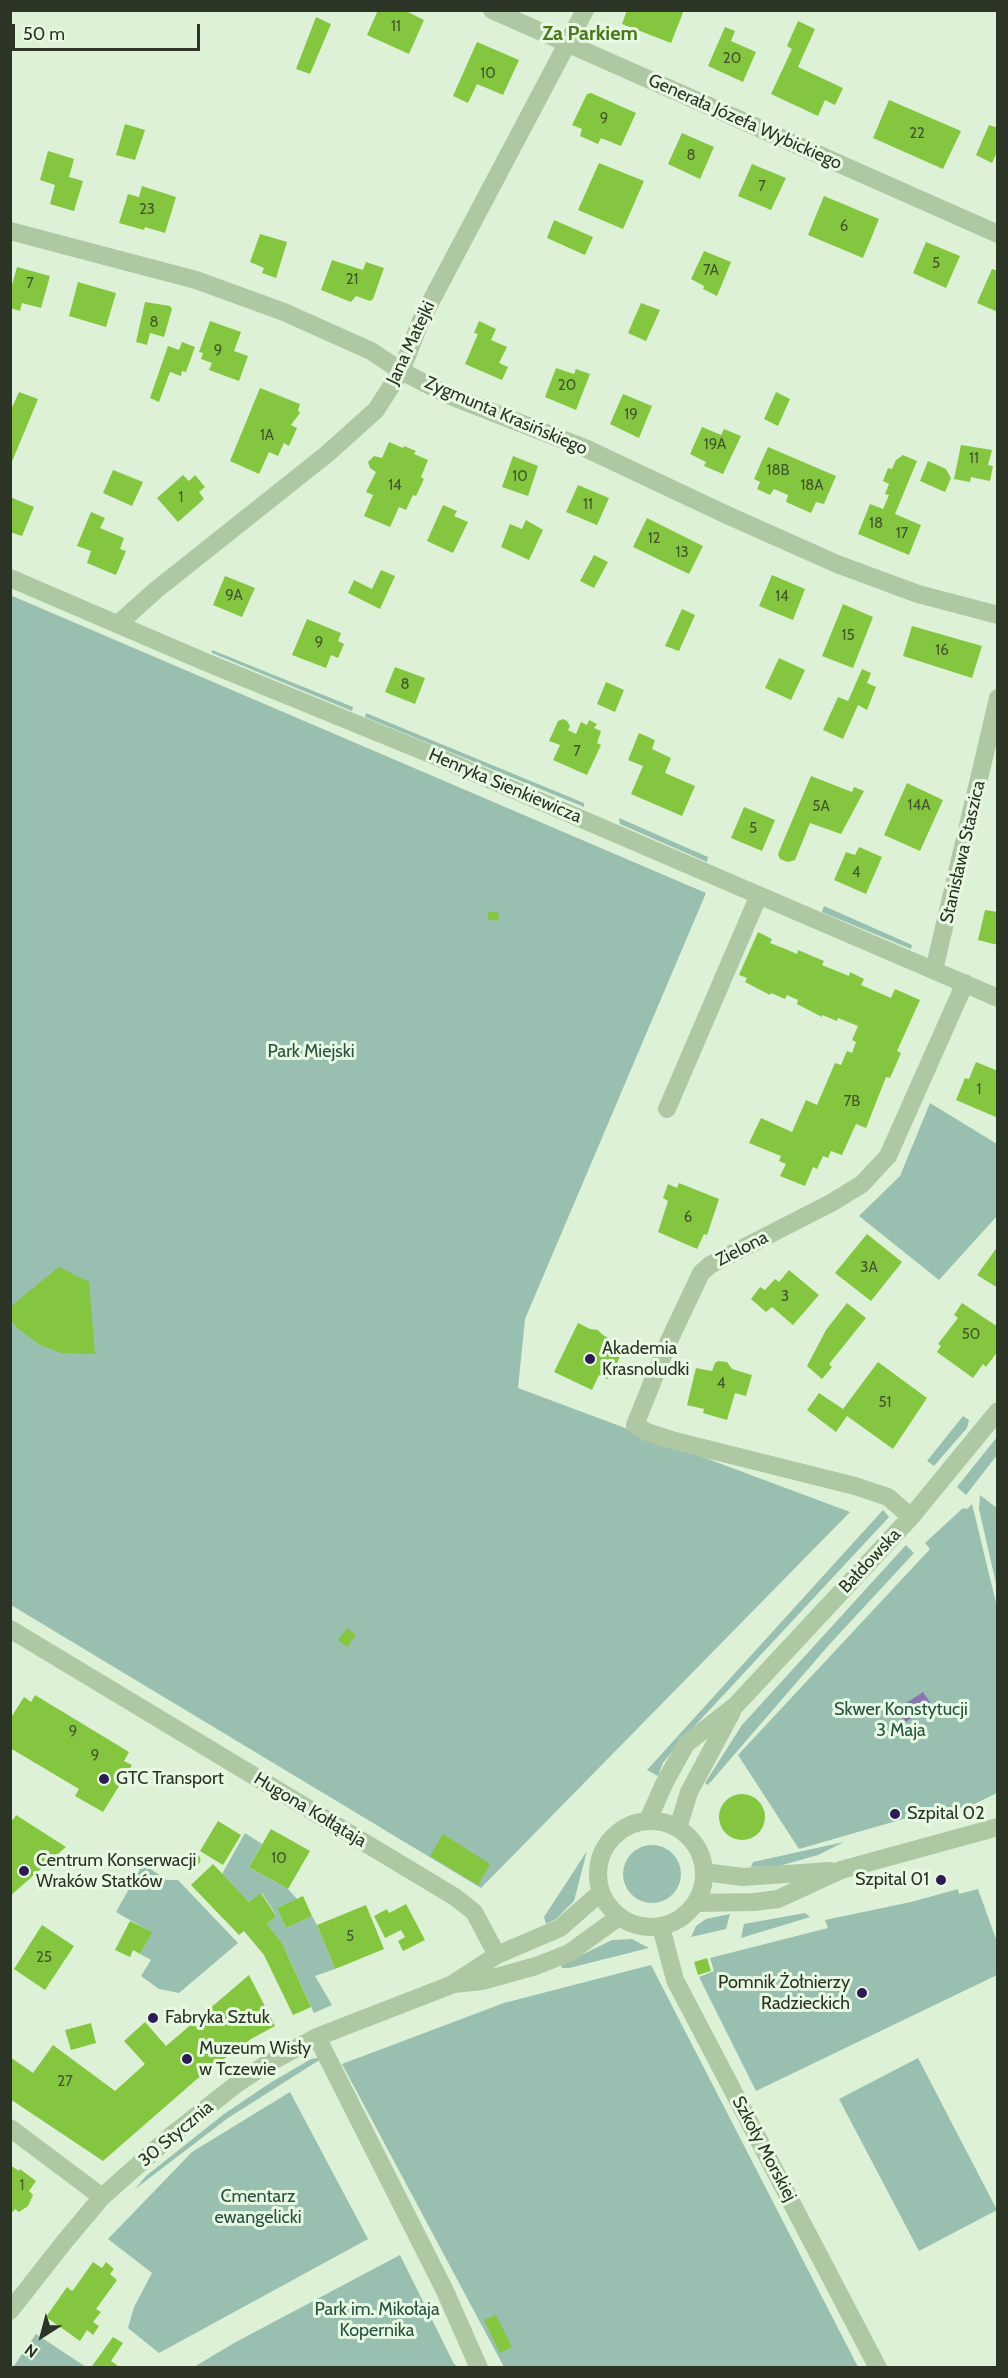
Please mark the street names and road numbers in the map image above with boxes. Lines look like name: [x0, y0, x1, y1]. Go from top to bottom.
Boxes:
street label: Generała Józefa Wybickiego: [645, 69, 845, 175]
street label: Jana Matejki: [382, 298, 440, 388]
street label: Zygmunta Krasińskiego: [421, 372, 591, 460]
street label: Henryka Sienkiewicza: [425, 744, 585, 828]
street label: Stanisława Staszica: [936, 778, 990, 926]
street label: Zielona: [712, 1227, 772, 1271]
street label: Bałdowska: [835, 1524, 905, 1598]
street label: Hugona Kołłątaja: [250, 1768, 370, 1852]
street label: Szkoły Morskiej: [727, 2093, 801, 2205]
street label: 30 Stycznia: [134, 2097, 218, 2171]

